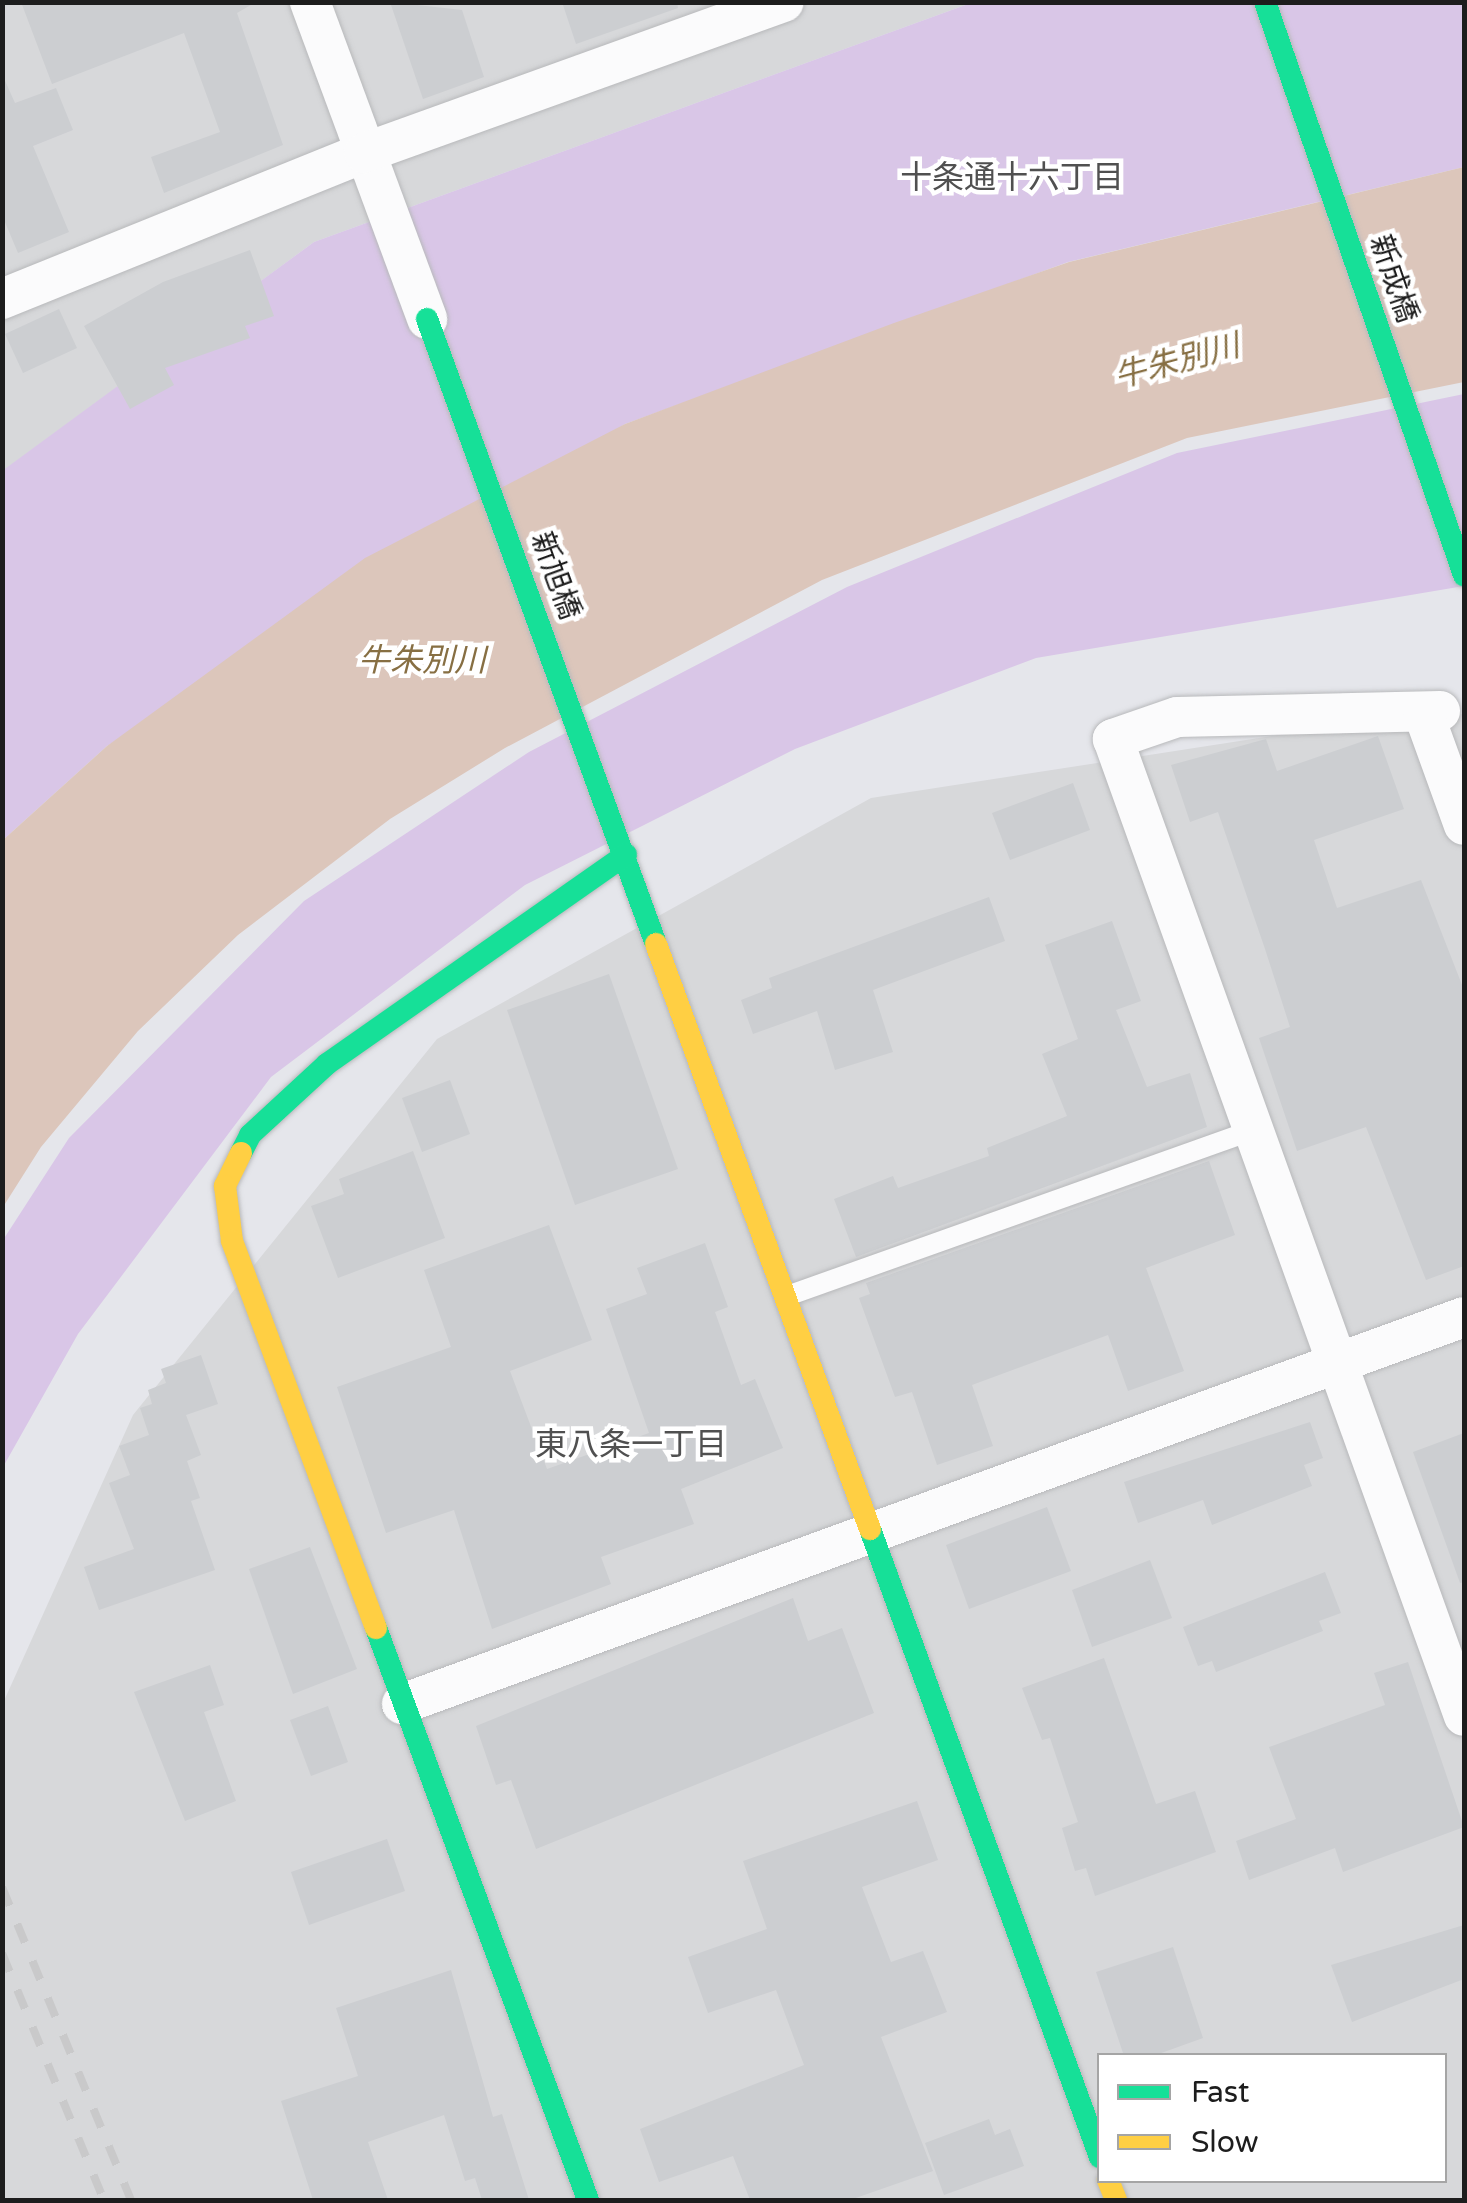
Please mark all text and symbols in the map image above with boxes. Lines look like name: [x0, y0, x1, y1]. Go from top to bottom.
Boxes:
district label: 十条通十六丁目: [900, 159, 1124, 197]
street label: 新成橋: [1361, 231, 1425, 327]
water label: 牛朱別川: [1110, 327, 1244, 397]
street label: 新旭橋: [523, 528, 587, 624]
water label: 牛朱別川: [358, 642, 486, 680]
district label: 東八条一丁目: [535, 1426, 727, 1464]
legend: [1097, 2053, 1447, 2183]
text: Fast: [1191, 2074, 1250, 2111]
text: Slow: [1191, 2124, 1259, 2161]

